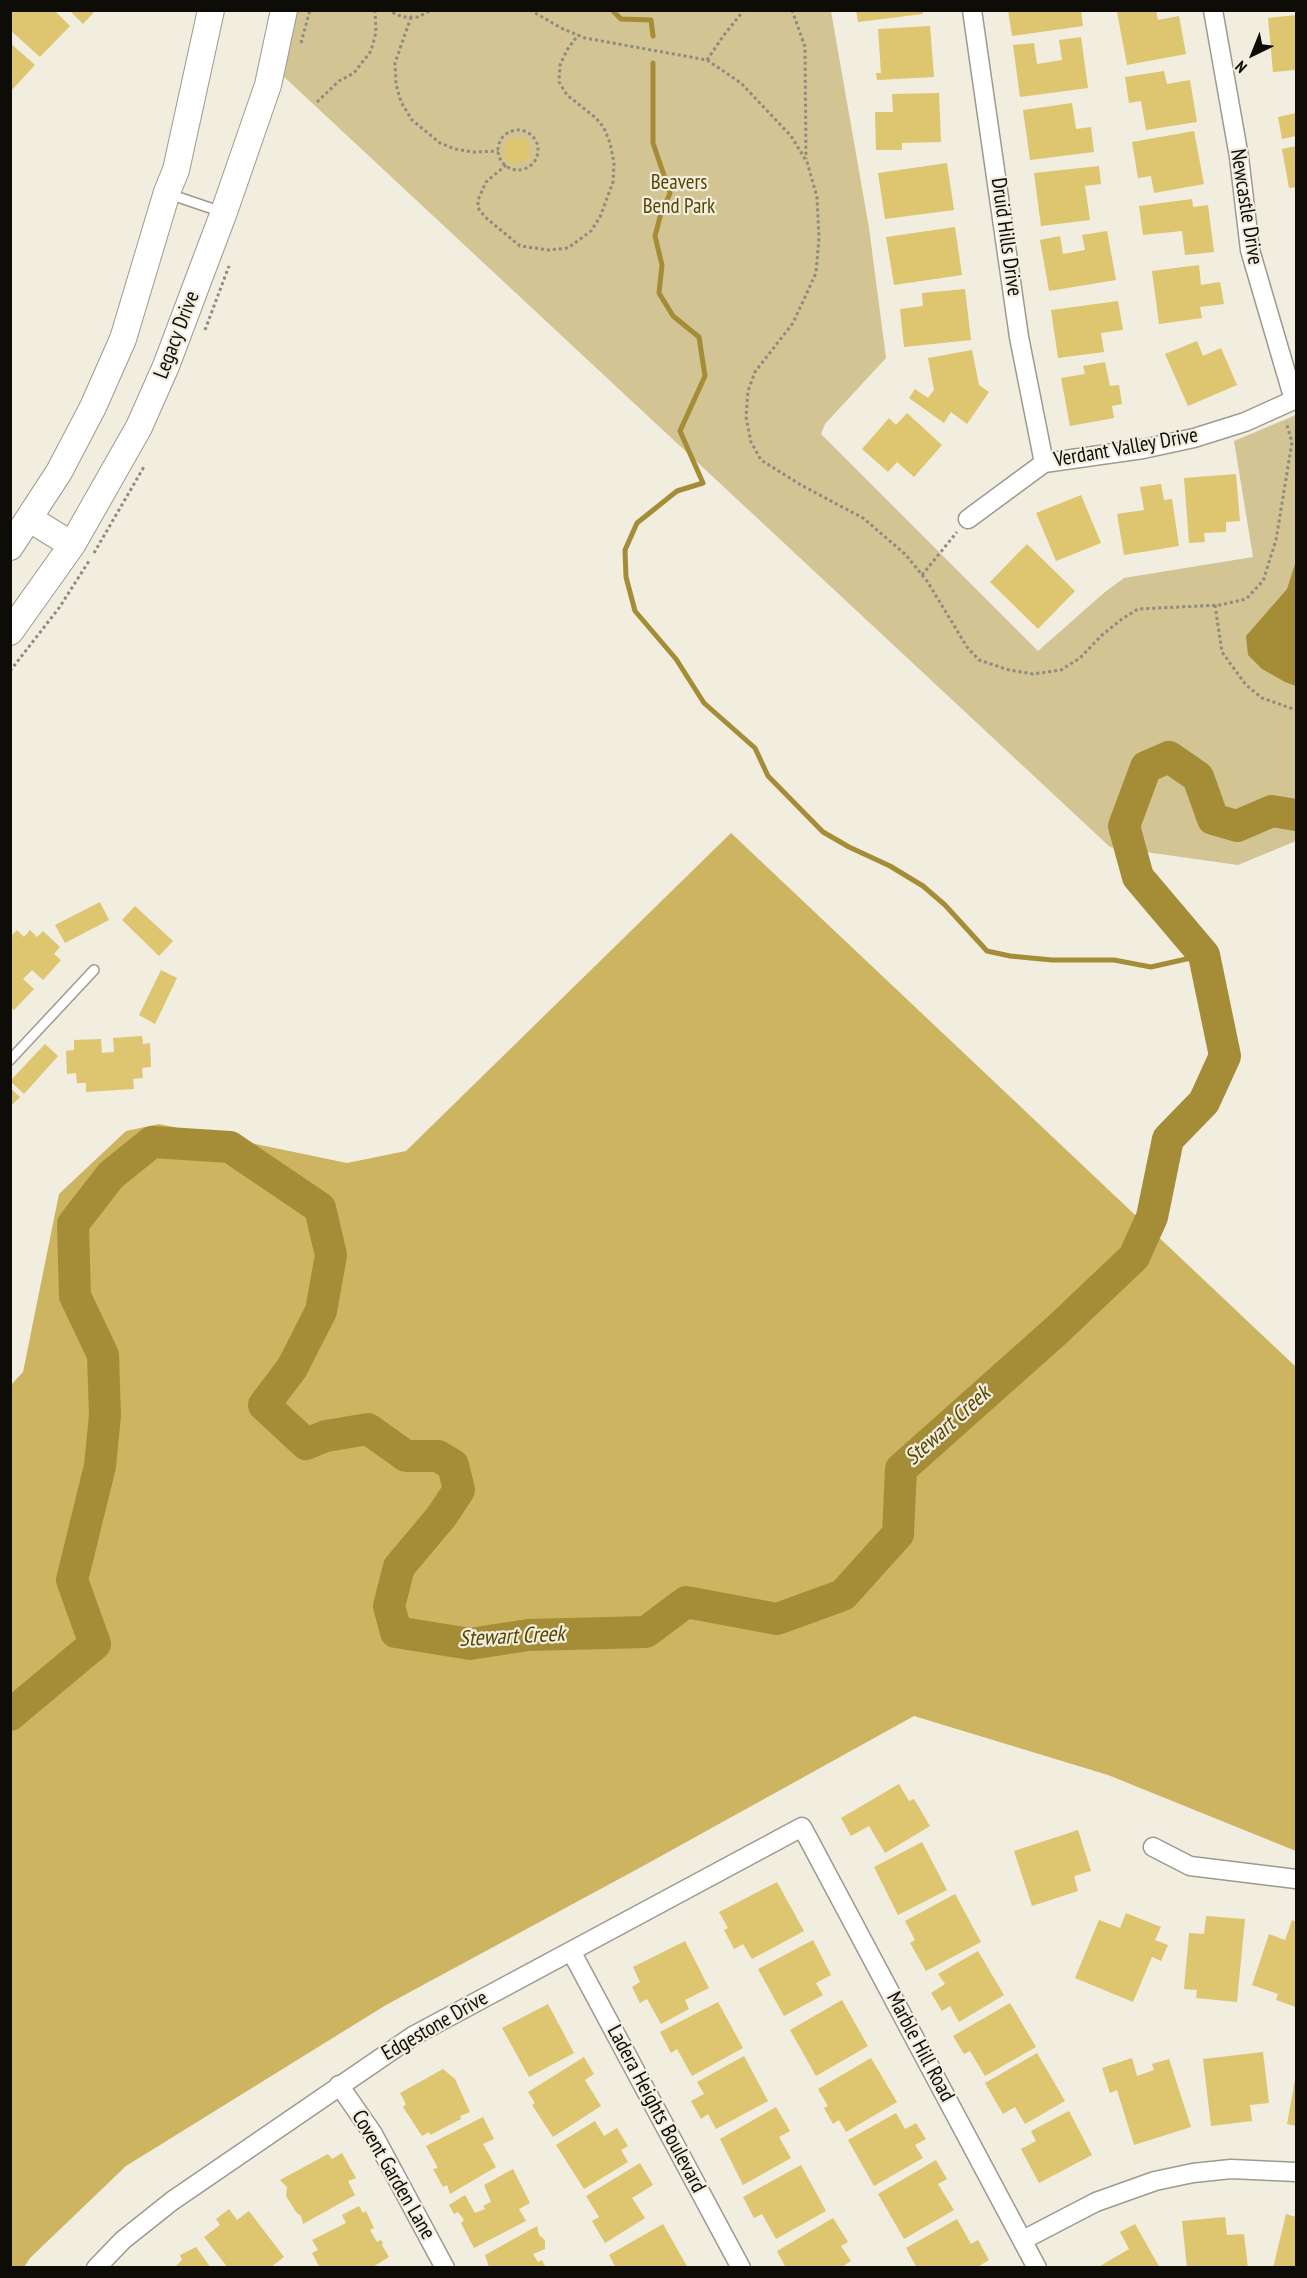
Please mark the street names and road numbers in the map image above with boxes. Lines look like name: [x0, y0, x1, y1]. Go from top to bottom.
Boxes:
street label: Newcastle Drive: [1224, 147, 1268, 267]
street label: Druid Hills Drive: [985, 176, 1027, 298]
street label: Legacy Drive: [149, 288, 205, 382]
street label: Verdant Valley Drive: [1052, 423, 1200, 473]
street label: Edgestone Drive: [378, 1986, 492, 2066]
street label: Marble Hill Road: [881, 1988, 959, 2106]
street label: Ladera Heights Boulevard: [601, 2021, 711, 2197]
street label: Covent Garden Lane: [346, 2106, 440, 2244]

